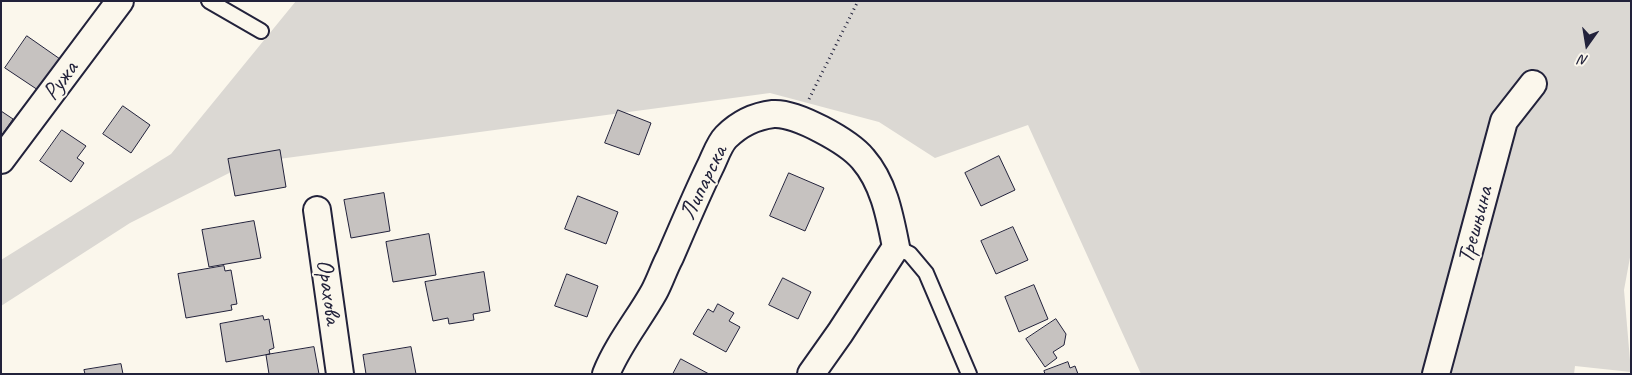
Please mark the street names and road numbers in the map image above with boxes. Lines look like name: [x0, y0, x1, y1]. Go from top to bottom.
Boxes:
street label: Ружа: [37, 56, 85, 106]
street label: Липарска: [674, 141, 734, 225]
street label: Трешњина: [1452, 183, 1500, 267]
street label: Орахова: [309, 258, 347, 326]

